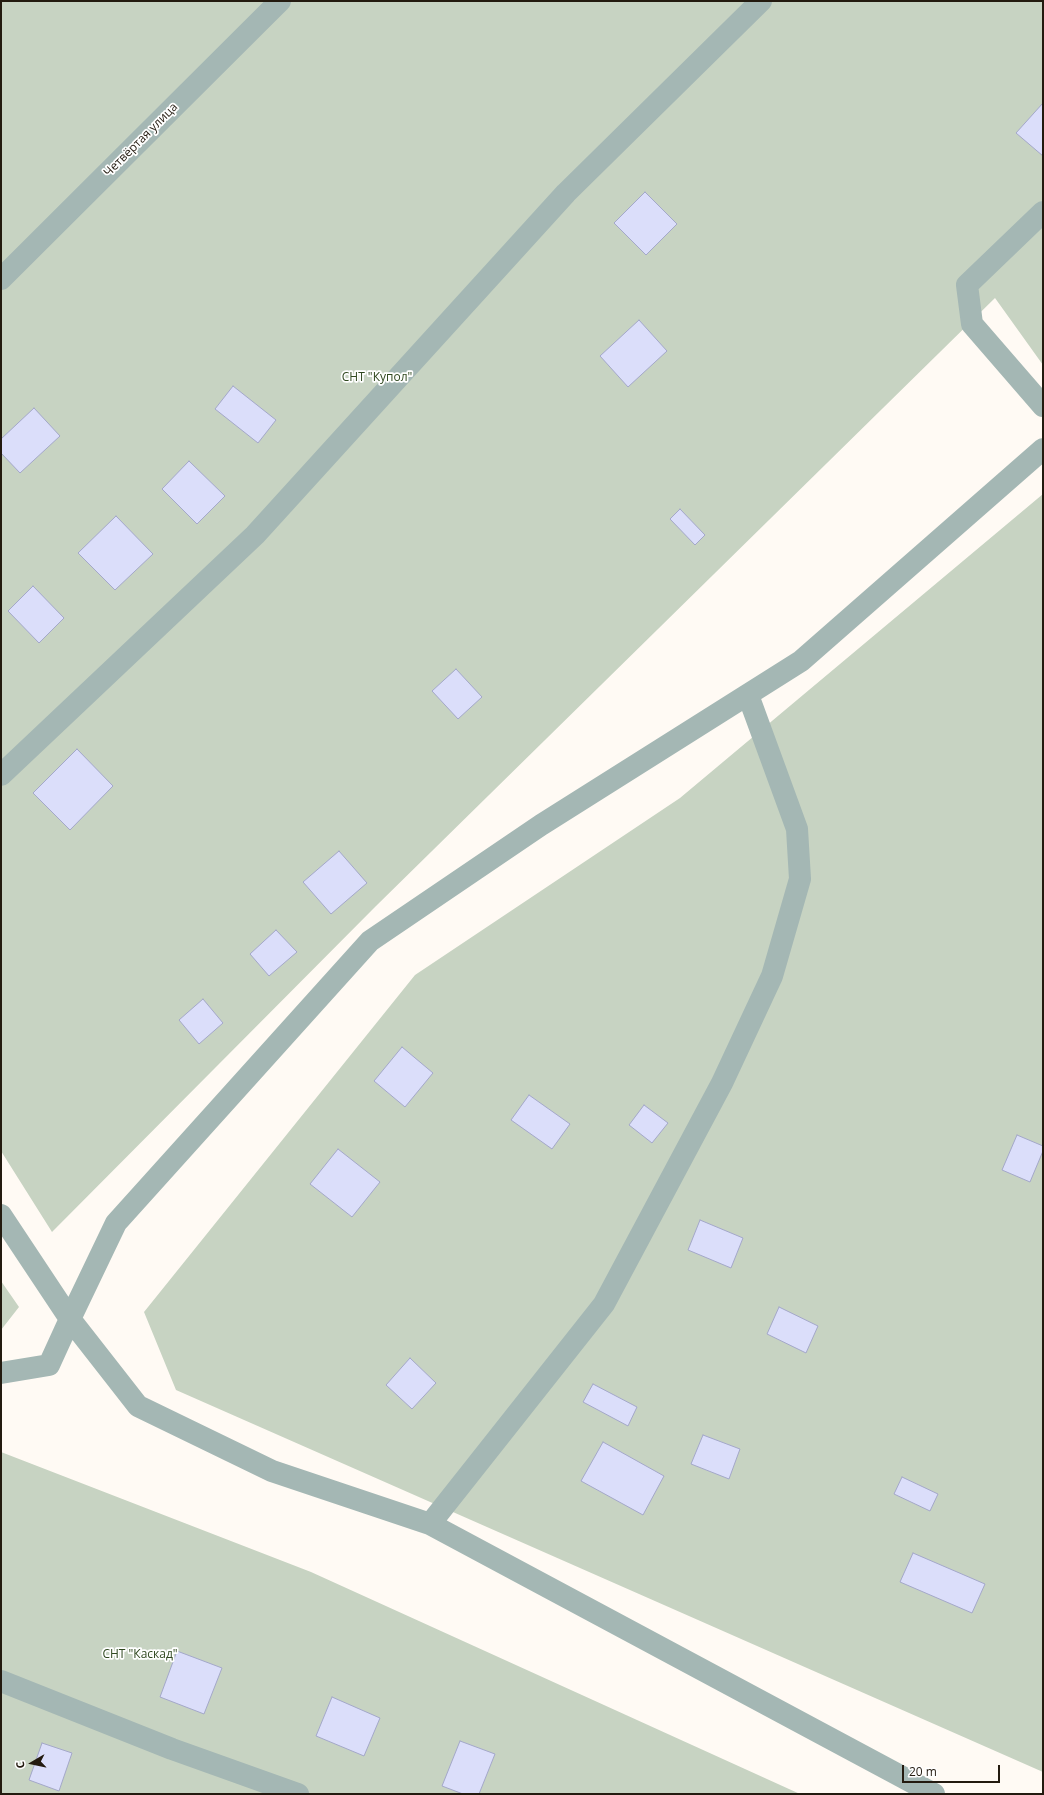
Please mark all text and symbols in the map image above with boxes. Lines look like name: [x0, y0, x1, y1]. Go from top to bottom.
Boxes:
street label: Четвёртая улица: [101, 100, 181, 180]
park label: СНТ "Купол": [342, 371, 412, 385]
park label: СНТ "Каскад": [102, 1648, 178, 1662]
north arrow: [12, 1743, 52, 1783]
scale bar: [904, 1757, 1002, 1783]
text: С: [12, 1760, 28, 1770]
text: 20 m: [909, 1763, 937, 1780]

